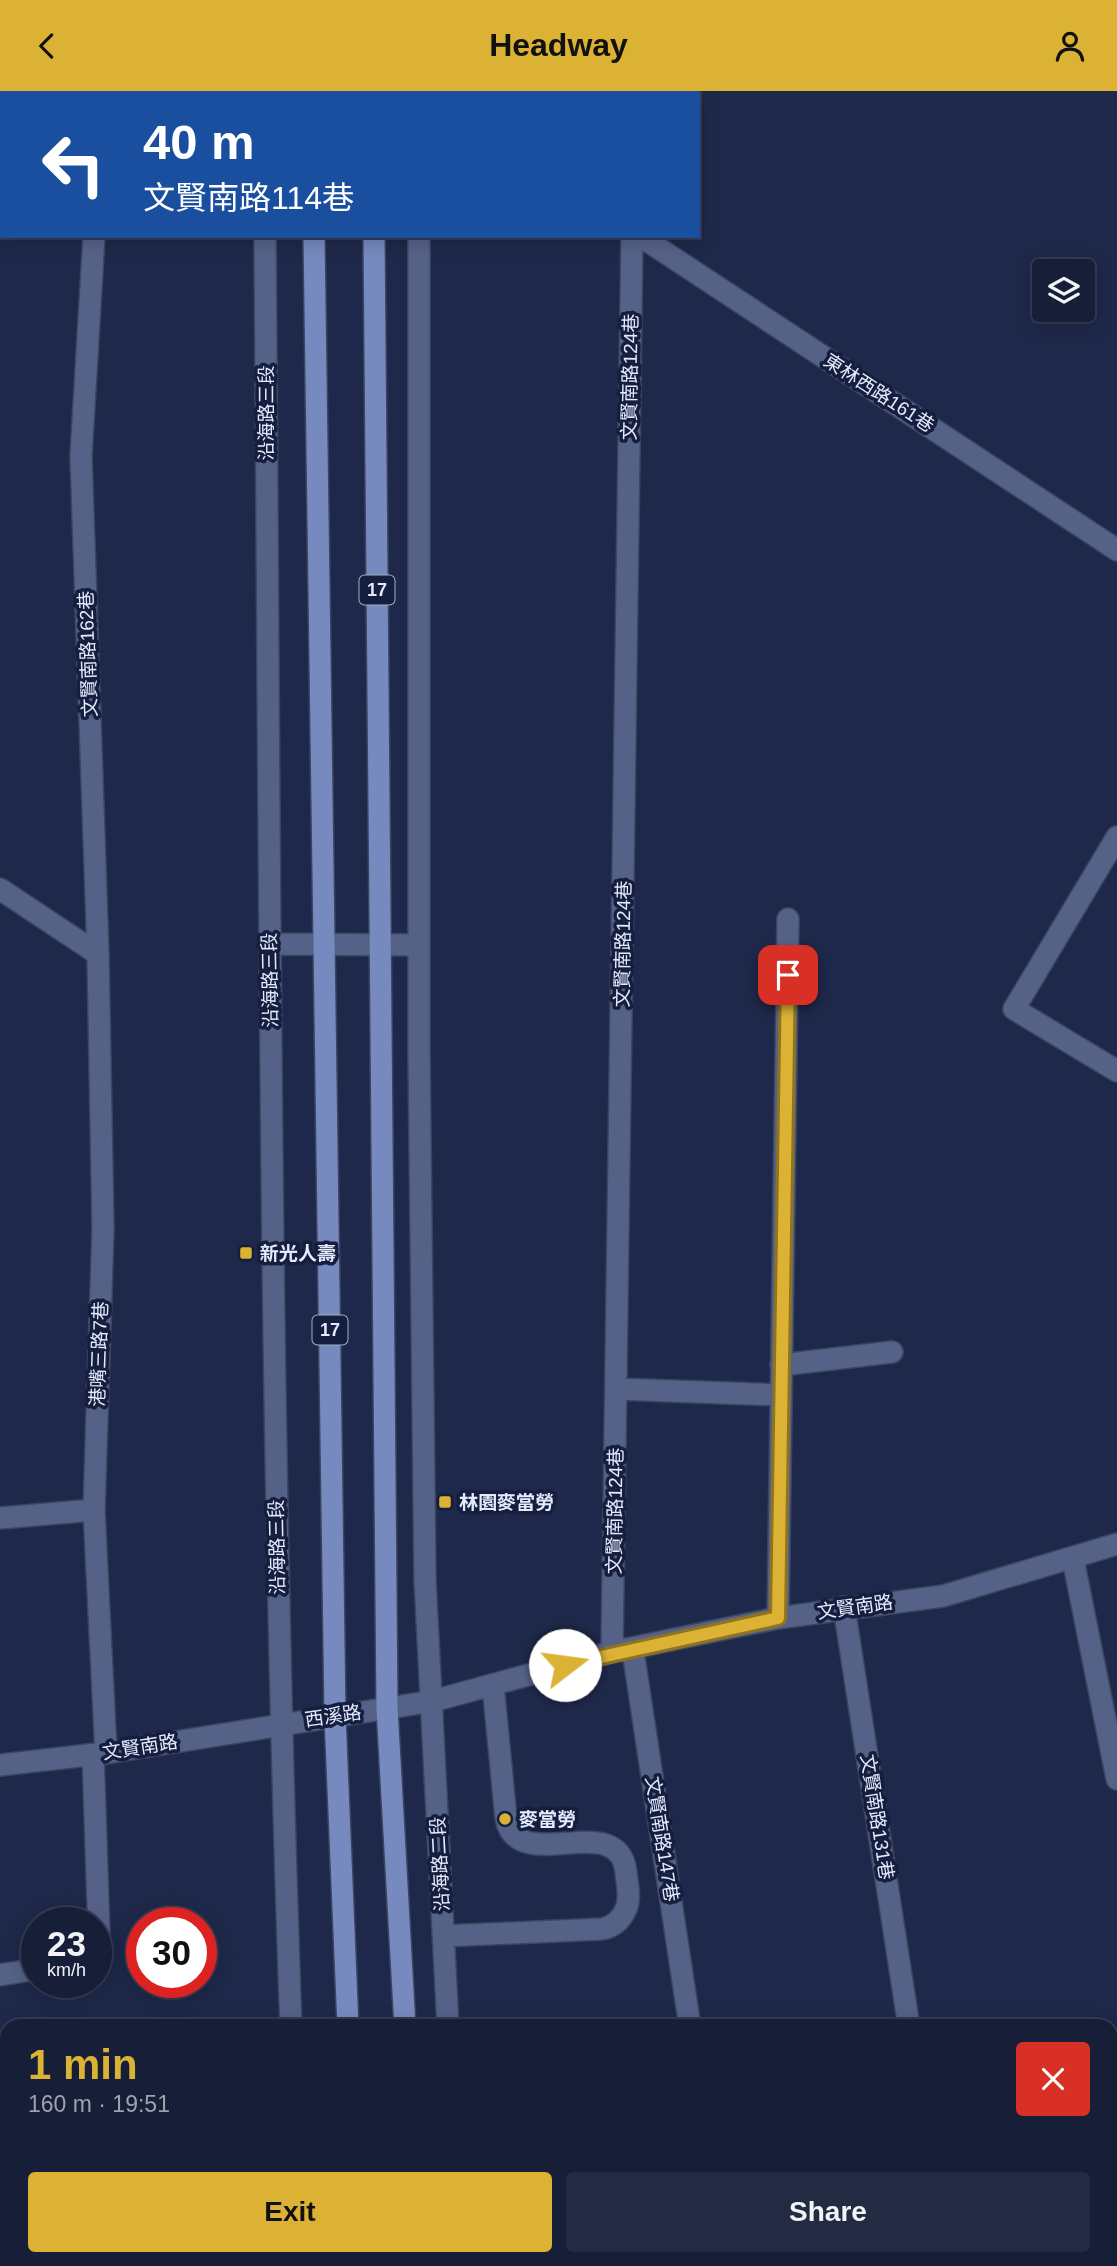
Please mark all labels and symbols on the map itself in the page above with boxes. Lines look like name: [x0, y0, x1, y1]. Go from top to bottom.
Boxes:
street label: 文賢南路124巷: [618, 313, 642, 441]
street label: 東林西路161巷: [820, 350, 938, 436]
street label: 沿海路三段: [256, 365, 277, 461]
road number: 17: [360, 576, 394, 605]
street label: 文賢南路162巷: [75, 590, 101, 718]
street label: 文賢南路124巷: [611, 880, 635, 1008]
street label: 沿海路三段: [259, 932, 281, 1028]
pin: [758, 945, 818, 1005]
place label: 新光人壽: [260, 1243, 336, 1264]
marker: 新光人壽: [238, 1245, 254, 1261]
street label: 港嘴三路7巷: [87, 1301, 111, 1407]
road number: 17: [312, 1315, 348, 1345]
street label: 文賢南路124巷: [603, 1447, 627, 1575]
place label: 林園麥當勞: [459, 1492, 554, 1513]
marker: 林園麥當勞: [437, 1494, 453, 1510]
street label: 沿海路三段: [266, 1499, 288, 1595]
street label: 文賢南路: [816, 1591, 894, 1623]
position arrow: [528, 1628, 602, 1702]
street label: 西溪路: [303, 1702, 363, 1730]
street label: 文賢南路: [101, 1731, 179, 1763]
street label: 文賢南路131巷: [857, 1753, 897, 1881]
street label: 文賢南路147巷: [642, 1775, 682, 1903]
place label: 麥當勞: [519, 1809, 576, 1830]
marker: 麥當勞: [497, 1811, 513, 1827]
street label: 沿海路二段: [427, 1816, 453, 1912]
speed limit sign: 30: [126, 1907, 217, 1998]

